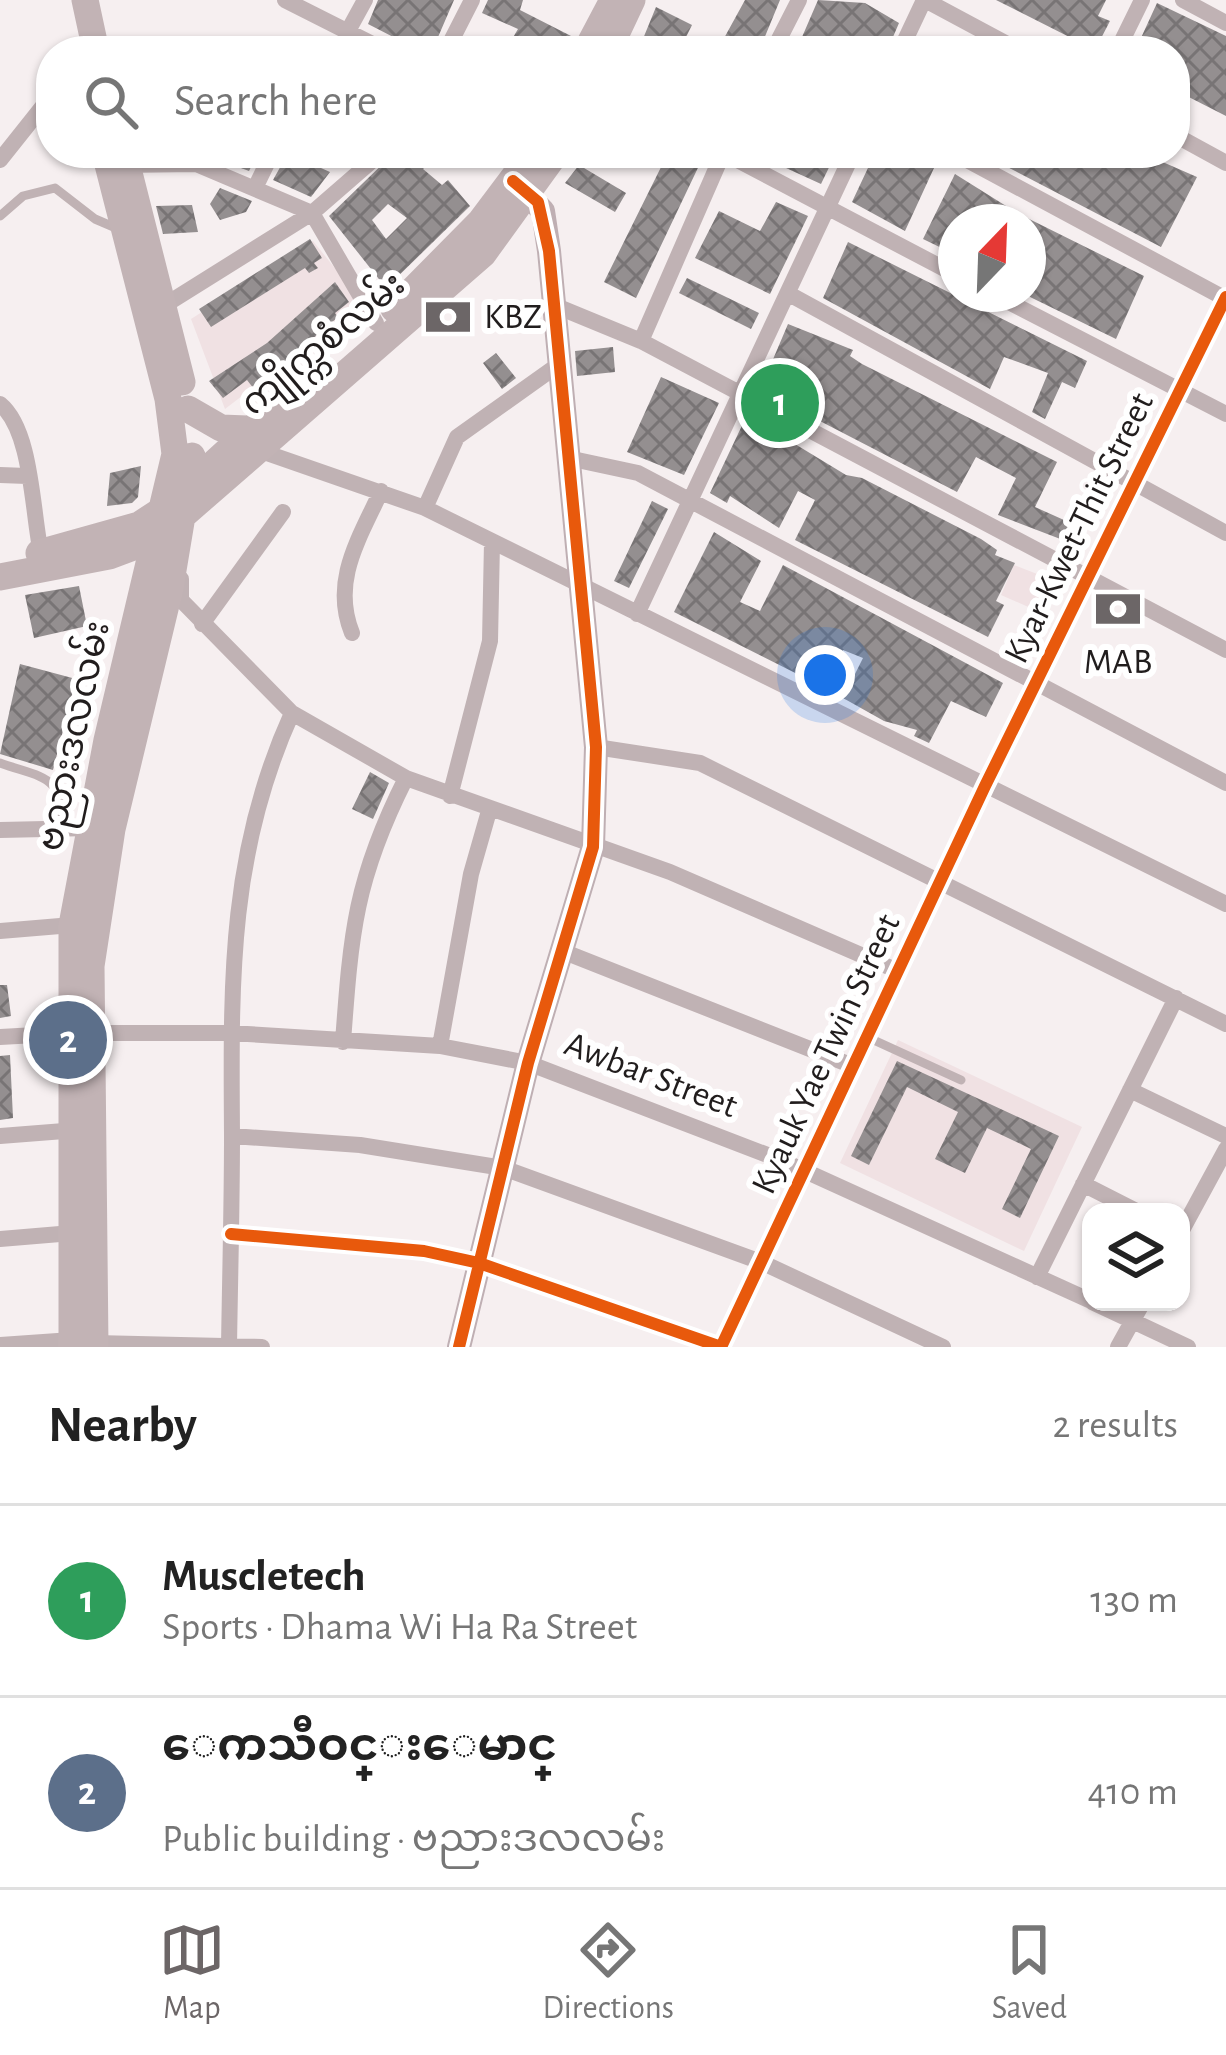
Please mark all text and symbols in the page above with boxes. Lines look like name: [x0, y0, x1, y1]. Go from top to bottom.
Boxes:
search box: [36, 36, 1190, 168]
icon: search: [78, 69, 144, 135]
text: Search here: [174, 79, 377, 124]
north arrow: [938, 204, 1046, 312]
street label: ကျိုက္ကစံလမ်း: [229, 259, 418, 430]
bank icon: KBZ: [423, 292, 473, 342]
place label: KBZ: [484, 299, 542, 335]
pin: 1: [741, 358, 819, 448]
street label: Kyar-Kwet-Thit Street: [998, 387, 1160, 669]
bank icon: MAB: [1093, 584, 1143, 634]
street label: ဗညားဒလလမ်း: [24, 616, 126, 856]
place label: MAB: [1084, 644, 1152, 680]
your location: [795, 645, 855, 705]
street label: Kyauk Yae Twin Street: [745, 908, 907, 1199]
pin: 2: [29, 995, 107, 1085]
street label: Awbar Street: [560, 1026, 743, 1125]
map controls: [1082, 1203, 1190, 1311]
button: layers: [1082, 1203, 1190, 1311]
text: Nearby: [48, 1400, 197, 1451]
text: 2 results: [1052, 1406, 1178, 1445]
text: Muscletech: [162, 1554, 365, 1599]
text: 1: [80, 1581, 94, 1620]
text: 130 m: [1090, 1581, 1178, 1620]
text: Sports · Dhama Wi Ha Ra Street: [162, 1608, 637, 1647]
text: ေကသီဝင္းေမာင္: [162, 1724, 557, 1769]
text: 2: [78, 1773, 96, 1812]
text: 410 m: [1088, 1773, 1178, 1812]
text: Public building · ဗညားဒလလမ်း: [162, 1820, 665, 1859]
tab: Map: [159, 1917, 225, 2029]
tab: Directions: [542, 1917, 674, 2029]
tab: Saved: [992, 1917, 1067, 2029]

